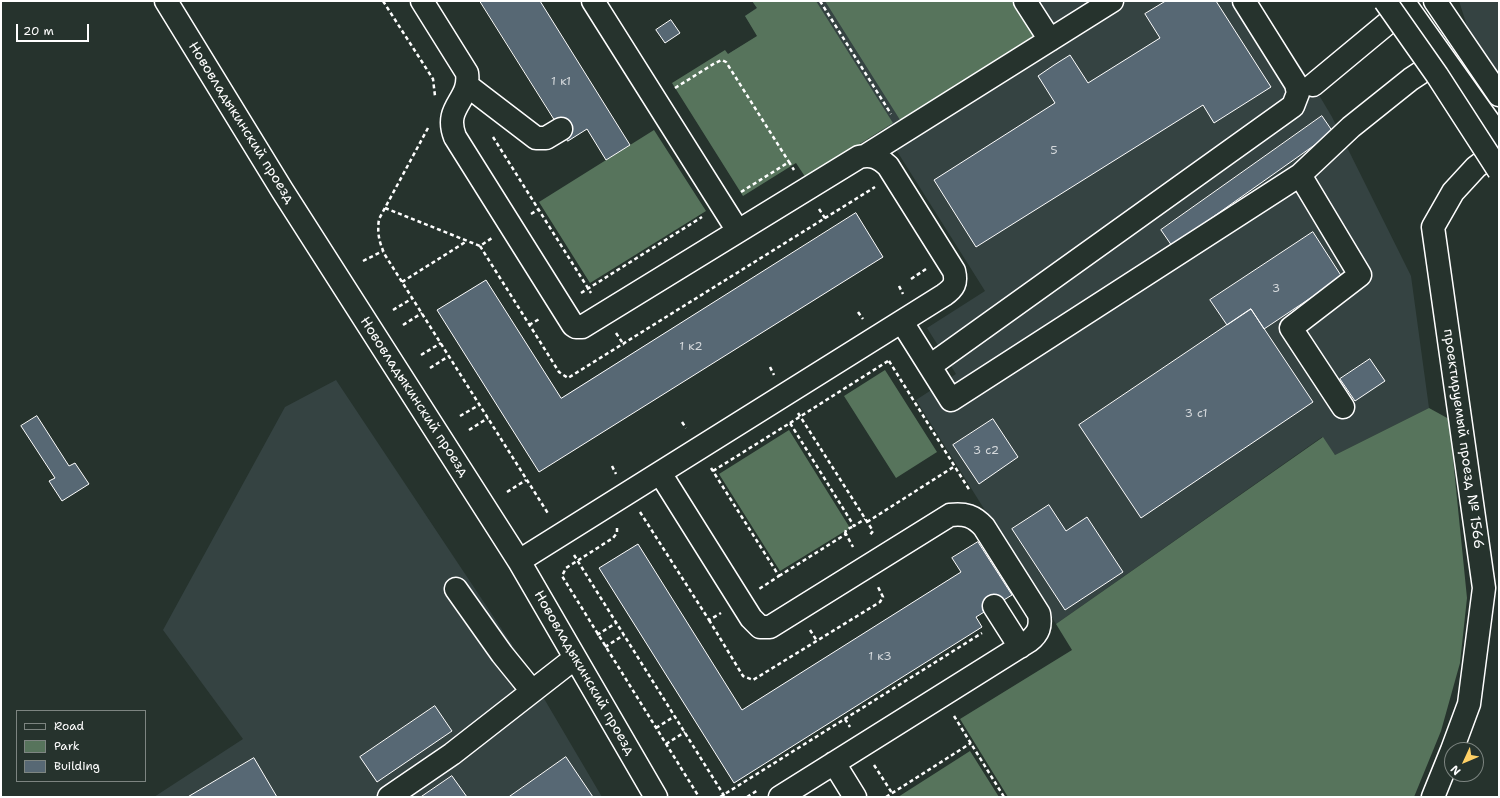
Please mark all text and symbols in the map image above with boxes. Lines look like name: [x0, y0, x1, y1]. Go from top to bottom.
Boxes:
scale bar: [18, 16, 91, 42]
text: 20 m: [23, 23, 54, 39]
street label: Нововладыкинский проезд: [184, 39, 298, 207]
house number: 1 к1: [551, 75, 571, 89]
house number: 5: [1050, 144, 1058, 158]
house number: 3: [1272, 282, 1280, 296]
street label: Нововладыкинский проезд: [356, 314, 472, 480]
street label: проектируемый проезд № 1566: [1439, 328, 1487, 550]
house number: 1 к2: [679, 340, 703, 354]
house number: 3 с1: [1185, 407, 1207, 421]
house number: 3 с2: [973, 444, 999, 458]
street label: Нововладыкинский проезд: [530, 588, 638, 758]
house number: 1 к3: [868, 650, 892, 664]
legend: [16, 710, 146, 782]
text: Road: [54, 718, 84, 734]
text: Park: [54, 738, 80, 754]
north arrow: [1444, 742, 1484, 782]
text: Building: [54, 758, 100, 774]
text: N: [1447, 762, 1464, 778]

